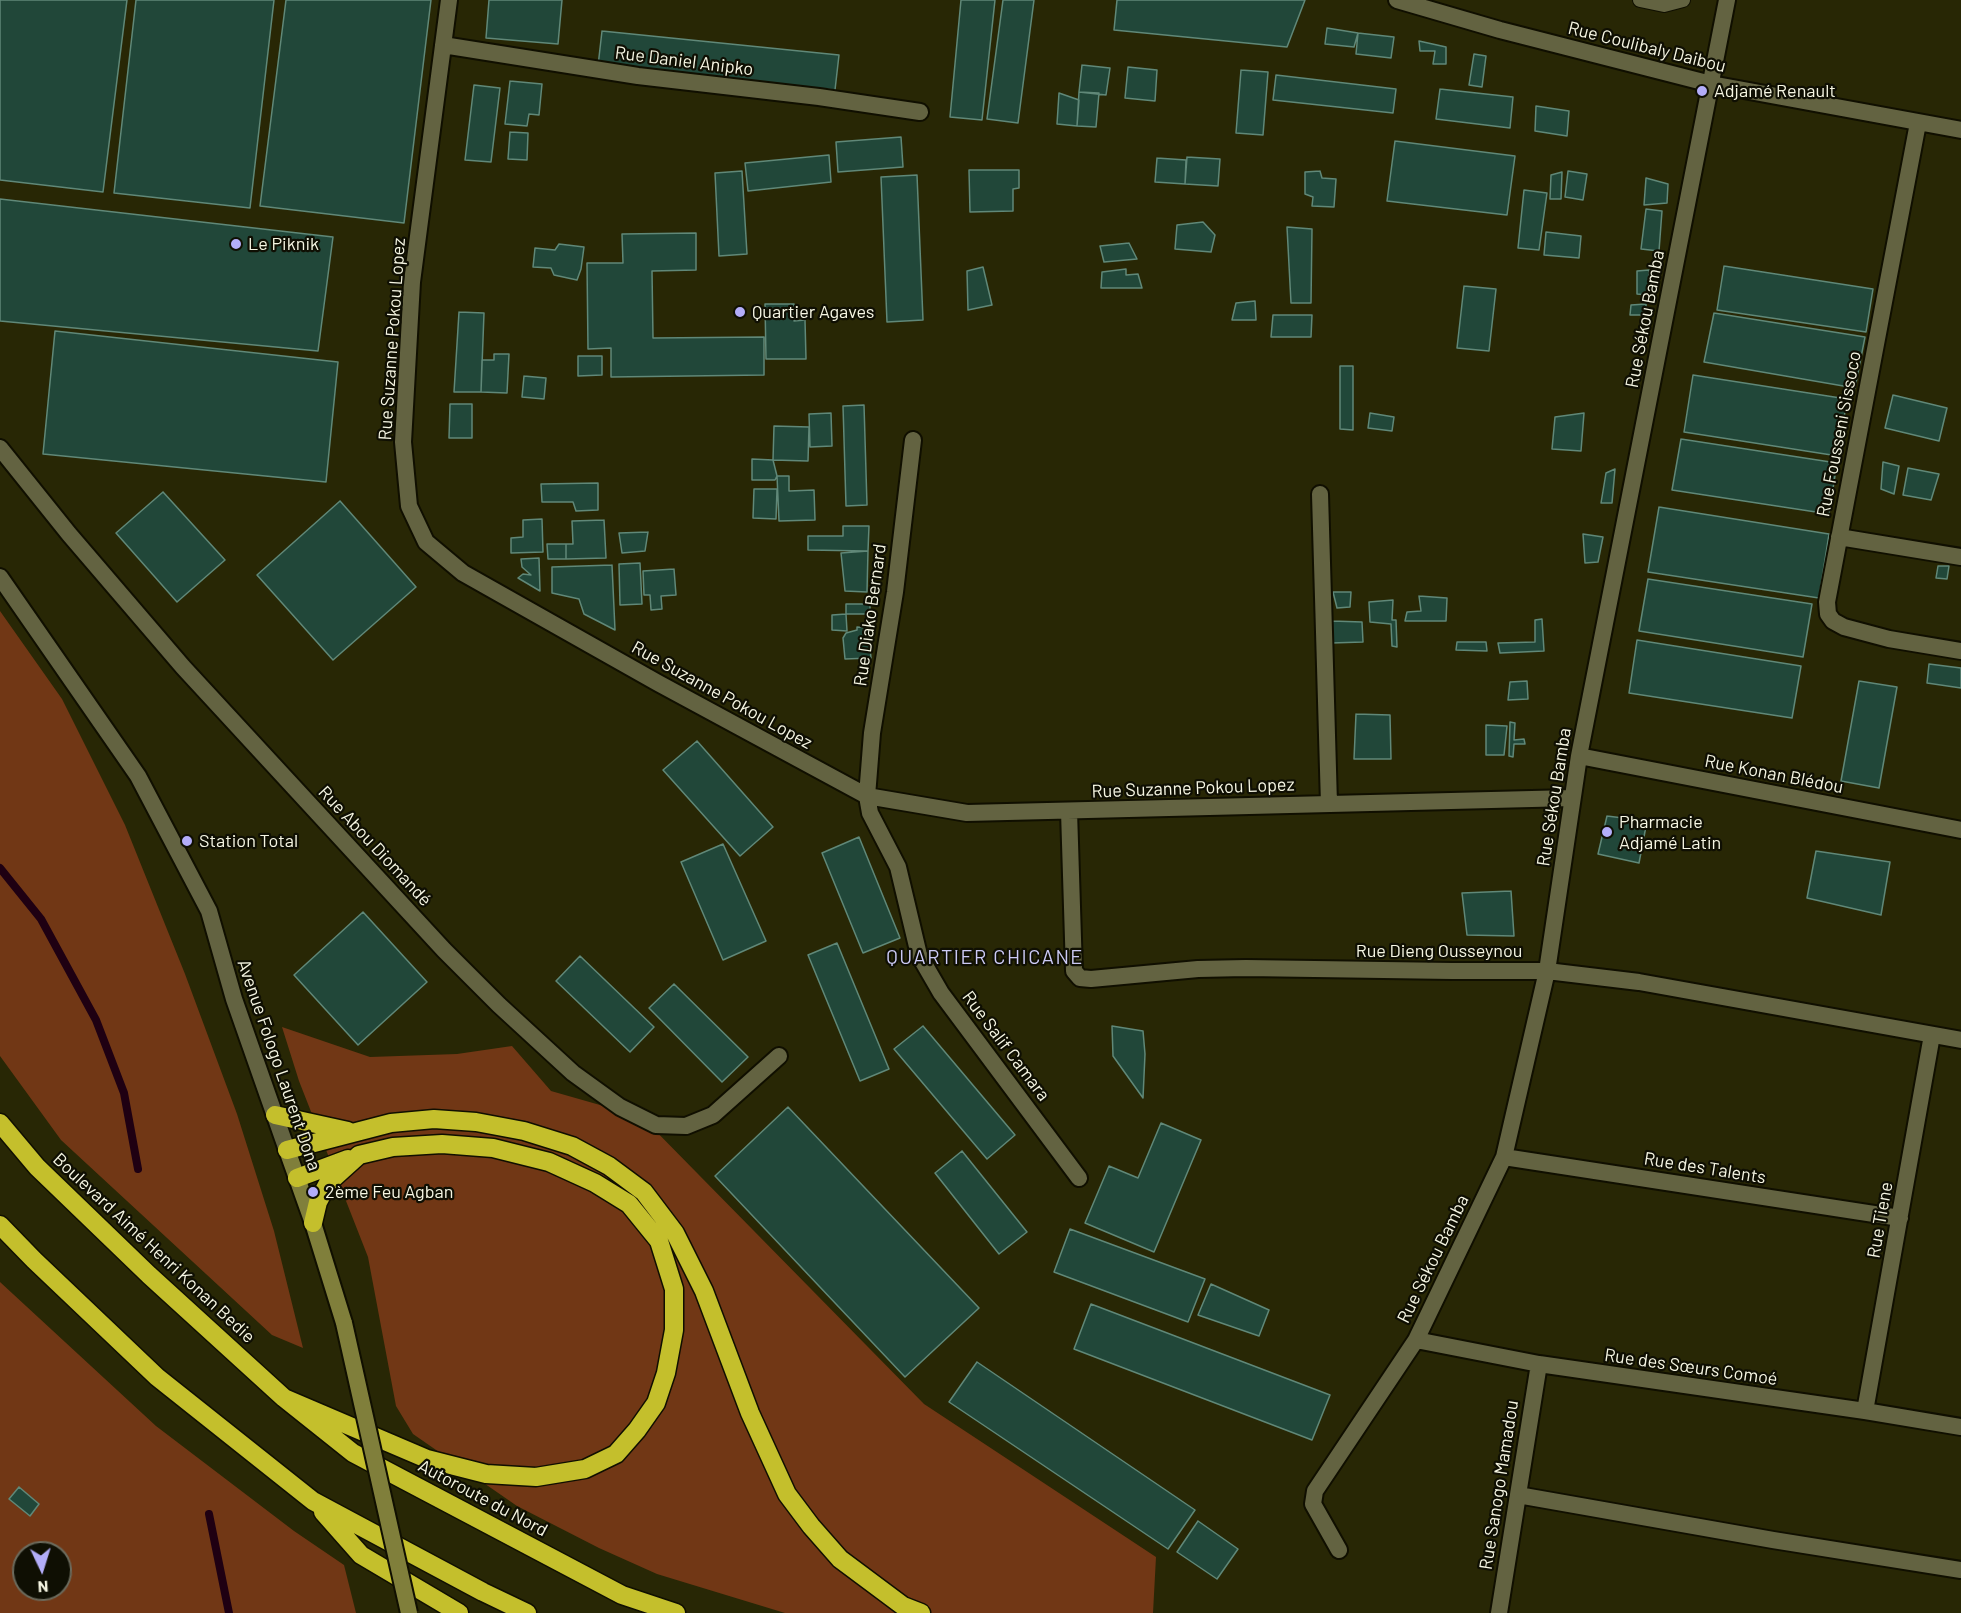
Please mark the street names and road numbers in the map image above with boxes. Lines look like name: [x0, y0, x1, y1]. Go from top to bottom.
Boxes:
street label: Rue Coulibaly Daibou: [1566, 17, 1728, 77]
street label: Rue Daniel Anipko: [614, 42, 754, 80]
street label: Rue Suzanne Pokou Lopez: [374, 237, 410, 441]
street label: Rue Sékou Bamba: [1621, 248, 1669, 390]
street label: Rue Fousseni Sissoco: [1812, 349, 1866, 519]
street label: Rue Diako Bernard: [849, 542, 891, 688]
street label: Rue Suzanne Pokou Lopez: [628, 636, 816, 754]
street label: Rue Sékou Bamba: [1532, 726, 1576, 868]
street label: Rue Konan Blédou: [1703, 750, 1845, 798]
street label: Rue Suzanne Pokou Lopez: [1091, 774, 1295, 802]
street label: Rue Abou Diomandé: [314, 782, 436, 910]
street label: Rue Dieng Ousseynou: [1356, 940, 1522, 962]
street label: Avenue Fologo Laurent Dona: [233, 957, 325, 1173]
street label: Rue Salif Camara: [958, 987, 1054, 1105]
street label: Rue des Talents: [1642, 1148, 1768, 1188]
street label: Boulevard Aimé Henri Konan Bedie: [48, 1149, 260, 1347]
street label: Rue Tiene: [1863, 1180, 1897, 1260]
street label: Rue Sékou Bamba: [1393, 1191, 1473, 1327]
street label: Rue des Sœurs Comoé: [1603, 1344, 1779, 1390]
street label: Rue Sanogo Mamadou: [1475, 1399, 1523, 1571]
street label: Autoroute du Nord: [415, 1455, 551, 1541]

